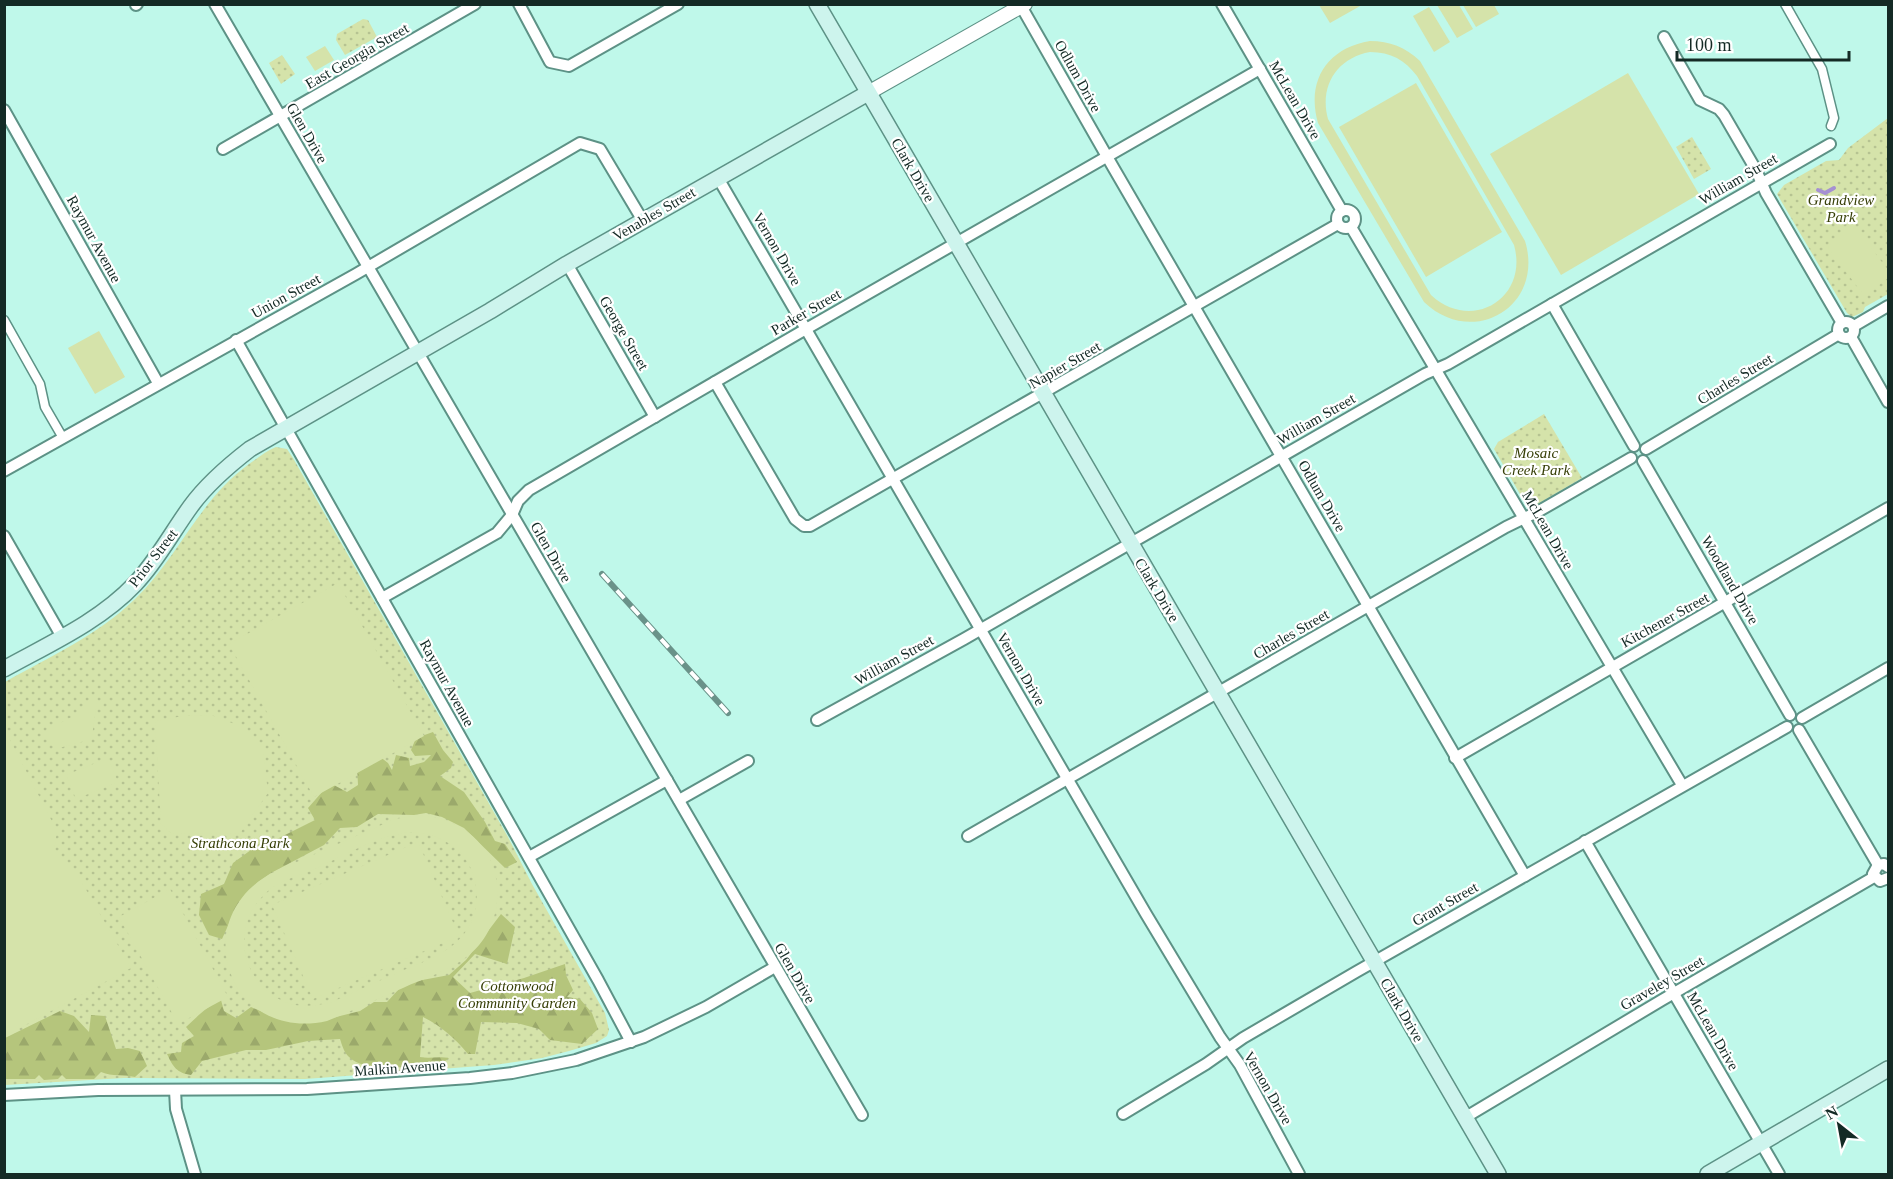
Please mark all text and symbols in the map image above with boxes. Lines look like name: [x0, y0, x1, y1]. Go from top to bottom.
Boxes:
street label: East Georgia Street: [303, 20, 412, 92]
scale bar: [1677, 24, 1850, 62]
text: 100 m: [1686, 35, 1732, 55]
street label: Odlum Drive: [1052, 37, 1104, 115]
street label: McLean Drive: [1266, 58, 1324, 142]
street label: Glen Drive: [283, 100, 331, 166]
street label: Clark Drive: [888, 135, 938, 205]
street label: William Street: [1696, 150, 1781, 208]
street label: Venables Street: [610, 183, 699, 244]
park label: Grandview Park: [1808, 192, 1874, 225]
street label: Raymur Avenue: [64, 193, 125, 285]
street label: Vernon Drive: [750, 210, 804, 288]
street label: Union Street: [249, 270, 324, 321]
street label: Parker Street: [768, 285, 844, 338]
street label: George Street: [596, 293, 652, 373]
street label: Napier Street: [1027, 338, 1104, 392]
street label: Charles Street: [1695, 350, 1776, 408]
street label: William Street: [1274, 390, 1359, 448]
park label: Mosaic Creek Park: [1502, 445, 1570, 478]
street label: Odlum Drive: [1295, 458, 1349, 535]
street label: McLean Drive: [1519, 488, 1577, 572]
street label: Glen Drive: [527, 519, 575, 585]
street label: Prior Street: [126, 525, 181, 590]
street label: Woodland Drive: [1698, 533, 1762, 627]
street label: Clark Drive: [1132, 555, 1182, 625]
street label: Kitchener Street: [1618, 589, 1712, 651]
street label: Charles Street: [1250, 606, 1332, 662]
street label: Vernon Drive: [994, 630, 1048, 708]
street label: William Street: [852, 631, 937, 688]
street label: Raymur Avenue: [417, 637, 478, 729]
park label: Strathcona Park: [191, 835, 290, 851]
street label: Grant Street: [1409, 878, 1481, 929]
street label: Glen Drive: [771, 940, 819, 1006]
street label: Graveley Street: [1617, 952, 1707, 1013]
street label: Clark Drive: [1377, 975, 1427, 1045]
park label: Cottonwood Community Garden: [458, 978, 576, 1011]
street label: McLean Drive: [1684, 989, 1742, 1073]
street label: Vernon Drive: [1241, 1049, 1295, 1127]
street label: Malkin Avenue: [354, 1057, 447, 1079]
north arrow: [1809, 1095, 1869, 1155]
text: N: [1822, 1102, 1841, 1123]

